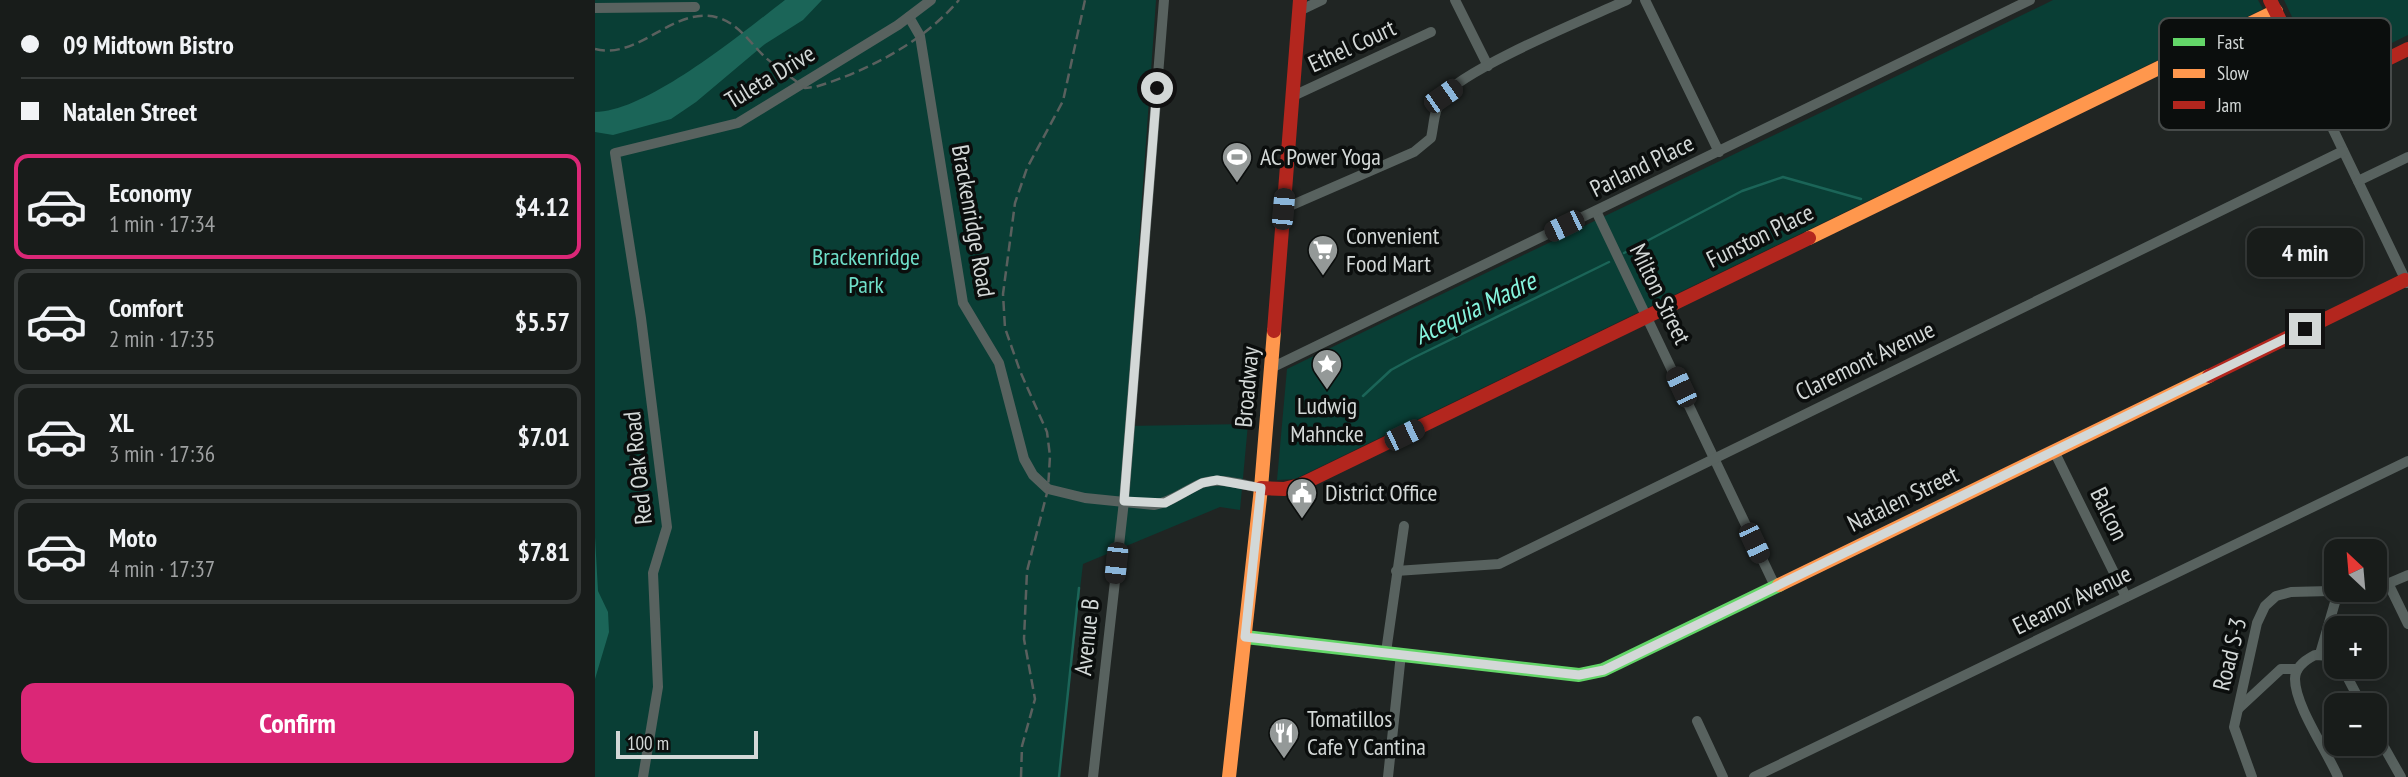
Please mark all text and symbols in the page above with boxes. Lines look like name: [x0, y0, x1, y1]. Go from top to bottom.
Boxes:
street label: Ethel Court: [1303, 12, 1401, 79]
legend: [2159, 18, 2391, 130]
text: 09 Midtown Bistro: [63, 28, 234, 61]
text: Fast: [2217, 30, 2245, 54]
street label: Tuleta Drive: [719, 38, 820, 115]
text: Slow: [2217, 61, 2250, 85]
route start: [1141, 72, 1173, 104]
car: [1420, 75, 1467, 117]
text: Jam: [2216, 93, 2242, 117]
text: Natalen Street: [63, 95, 197, 128]
street label: Parland Place: [1585, 127, 1699, 204]
sports icon: AC Power Yoga: [1220, 140, 1254, 184]
place label: AC Power Yoga: [1260, 141, 1381, 172]
street label: Brackenridge Road: [945, 142, 1002, 299]
icon: car: [25, 175, 88, 238]
text: Economy: [109, 176, 191, 209]
car: [1271, 187, 1296, 231]
text: $4.12: [515, 190, 570, 223]
street label: Funston Place: [1701, 196, 1818, 275]
car: [1541, 207, 1588, 245]
text: 1 min · 17:34: [109, 209, 215, 238]
place label: Convenient Food Mart: [1346, 220, 1440, 279]
callout: 4 min: [2247, 228, 2363, 276]
supermarket icon: Convenient Food Mart: [1306, 233, 1340, 277]
street label: Milton Street: [1623, 238, 1698, 350]
text: 4 min: [2282, 238, 2328, 267]
park label: Brackenridge Park: [812, 241, 920, 300]
water label: Acequia Madre: [1408, 263, 1543, 351]
icon: car: [25, 290, 88, 353]
text: Comfort: [109, 291, 183, 324]
text: $5.57: [515, 305, 570, 338]
route end: [2289, 313, 2321, 345]
street label: Claremont Avenue: [1790, 314, 1939, 408]
text: 2 min · 17:35: [109, 324, 215, 353]
street label: Broadway: [1228, 345, 1265, 429]
place icon: Ludwig Mahncke: [1310, 347, 1344, 391]
car: [1663, 364, 1700, 410]
place label: Ludwig Mahncke: [1290, 390, 1364, 449]
icon: car: [25, 405, 88, 468]
text: XL: [109, 406, 134, 439]
street label: Red Oak Road: [616, 410, 659, 526]
car: [1381, 416, 1428, 454]
text: $7.01: [517, 420, 570, 453]
text: 3 min · 17:36: [109, 439, 215, 468]
street label: Natalen Street: [1842, 458, 1964, 539]
public building icon: District Office: [1285, 476, 1319, 520]
place label: District Office: [1325, 477, 1437, 508]
street label: Balcon: [2083, 482, 2136, 546]
icon: car: [25, 520, 88, 583]
car: [1736, 520, 1773, 566]
text: Moto: [109, 521, 157, 554]
text: $7.81: [517, 535, 570, 568]
north arrow: [2324, 539, 2387, 602]
map controls: [2324, 539, 2387, 756]
car: [1104, 541, 1129, 585]
text: 4 min · 17:37: [109, 554, 215, 583]
street label: Eleanor Avenue: [2007, 558, 2136, 642]
street label: Avenue B: [1067, 597, 1106, 677]
street label: Road S-3: [2206, 614, 2254, 694]
button: +: [2324, 616, 2387, 679]
button: Confirm: [21, 683, 574, 763]
button: −: [2324, 693, 2387, 756]
place label: Tomatillos Cafe Y Cantina: [1307, 703, 1426, 762]
restaurant icon: Tomatillos Cafe Y Cantina: [1267, 716, 1301, 760]
scale bar: [616, 728, 758, 760]
text: 100 m: [627, 731, 669, 755]

